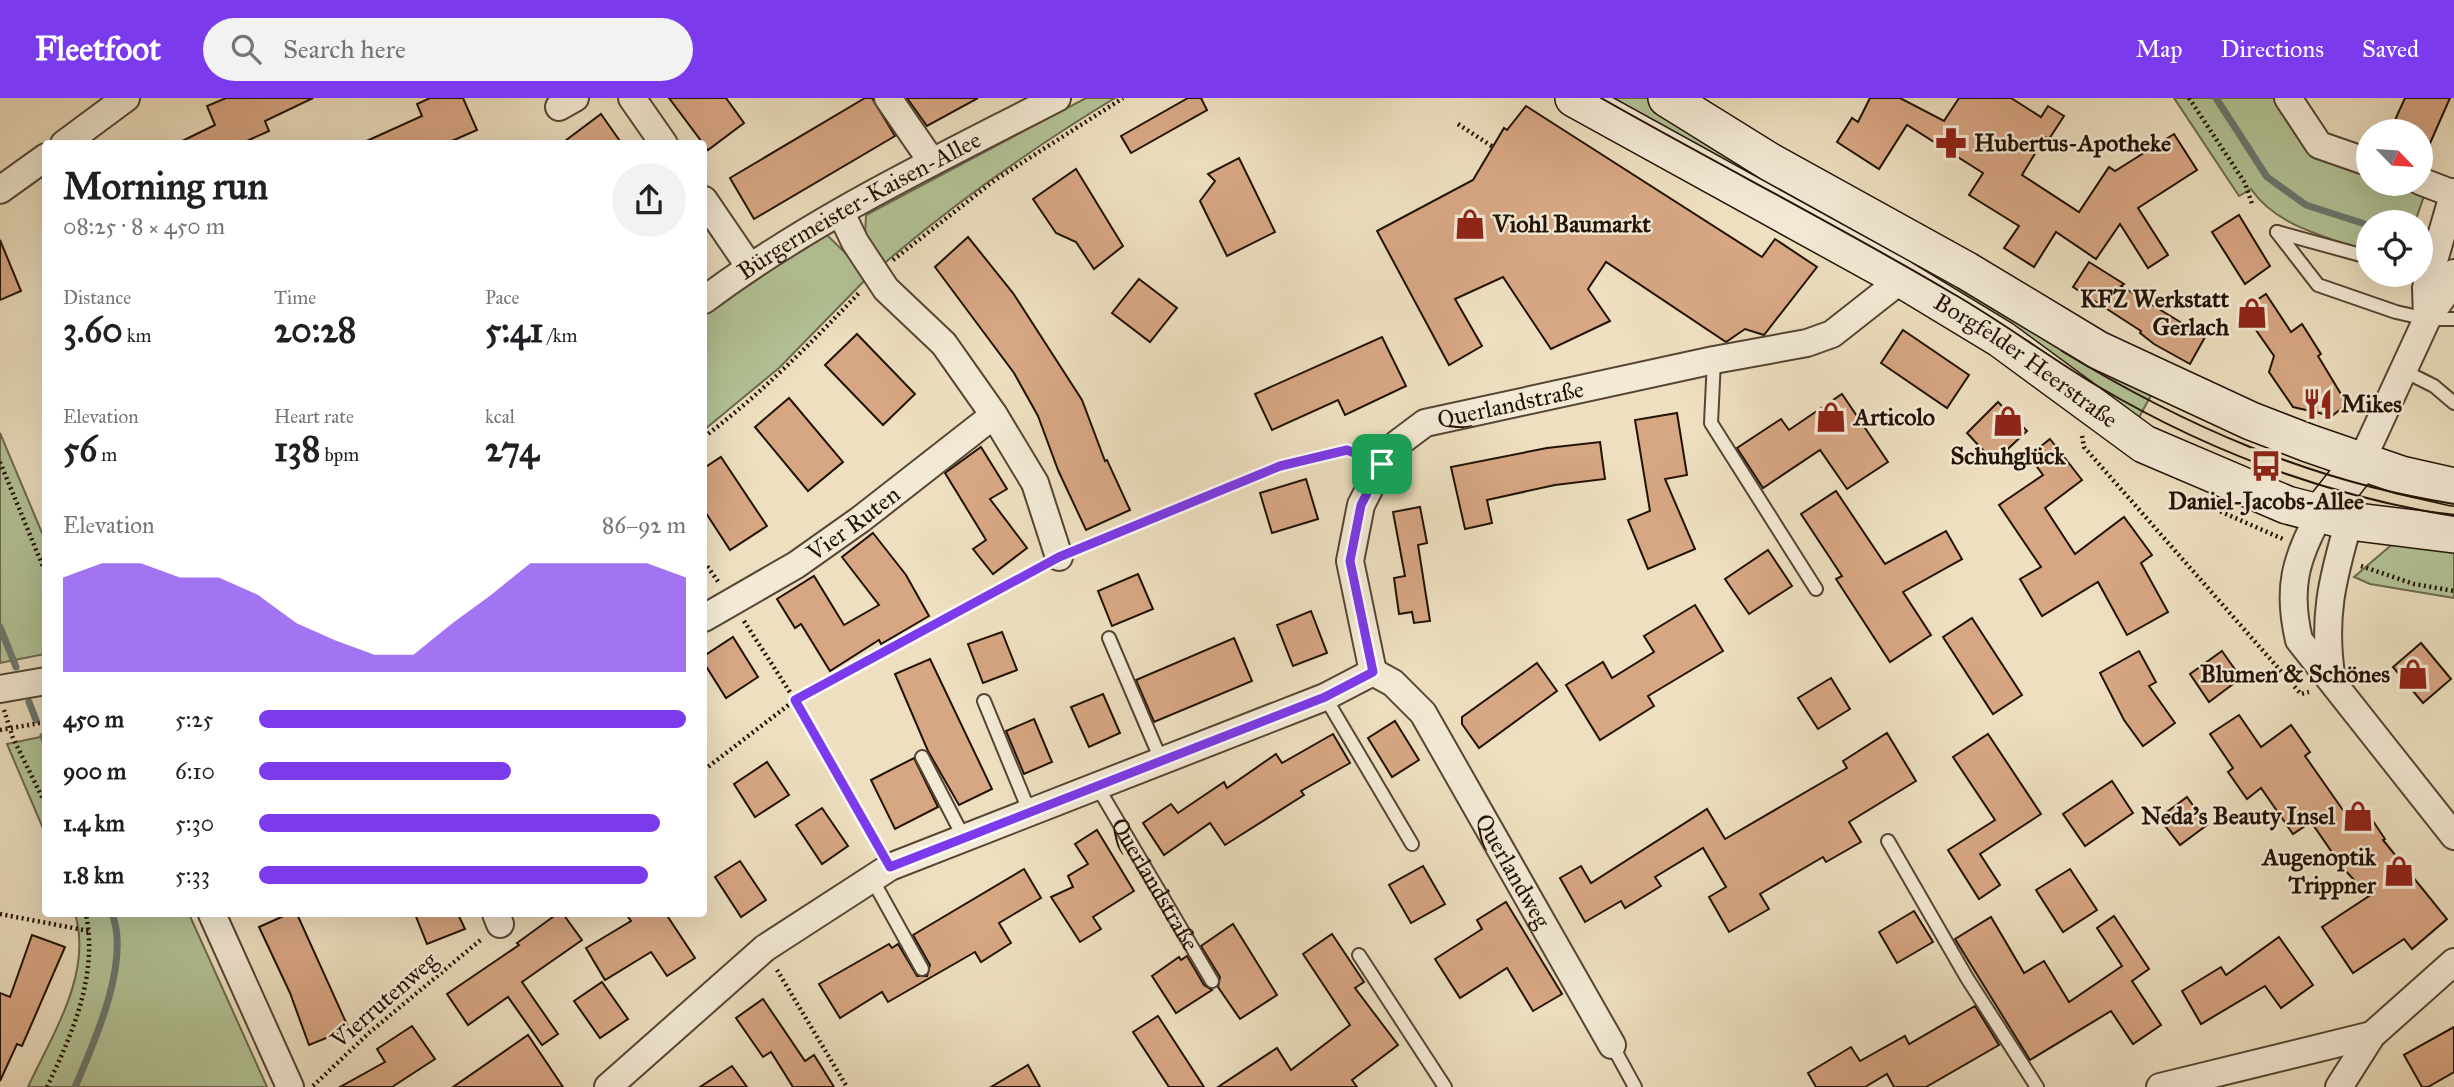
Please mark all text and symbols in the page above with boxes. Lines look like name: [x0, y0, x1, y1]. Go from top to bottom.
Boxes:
search box: [203, 18, 693, 81]
text: Fleetfoot: [35, 29, 161, 69]
icon: search: [227, 30, 265, 68]
text: Search here: [283, 33, 406, 65]
text: Map: [2136, 34, 2183, 64]
text: Directions: [2221, 34, 2324, 64]
text: Saved: [2362, 34, 2419, 64]
north arrow: [2356, 119, 2432, 196]
map controls: [2356, 119, 2433, 287]
street label: Bürgermeister-Kaisen-Allee: [732, 125, 986, 287]
pharmacy icon: Hubertus-Apotheke: [1934, 126, 1968, 160]
place label: Hubertus-Apotheke: [1974, 128, 2171, 158]
text: Morning run: [63, 163, 268, 209]
button: share: [612, 163, 686, 237]
shop icon: Viohl Baumarkt: [1453, 207, 1487, 241]
place label: Viohl Baumarkt: [1492, 209, 1651, 239]
button: locate: [2356, 210, 2433, 287]
text: 08:25 · 8 × 450 m: [63, 212, 225, 240]
place label: KFZ Werkstatt Gerlach: [2080, 284, 2230, 342]
text: Distance: [63, 286, 131, 309]
text: Time: [274, 286, 316, 309]
text: Pace: [485, 286, 519, 309]
street label: Borgfelder Heerstraße: [1928, 287, 2124, 435]
shop icon: KFZ Werkstatt Gerlach: [2235, 296, 2269, 330]
text: 3.60: [63, 309, 123, 352]
text: 20:28: [274, 309, 356, 352]
text: 5:41: [485, 309, 543, 352]
text: km: [123, 324, 151, 347]
text: /km: [543, 324, 577, 347]
street label: Querlandstraße: [1434, 374, 1587, 435]
restaurant icon: Mikes: [2301, 387, 2335, 421]
place label: Mikes: [2341, 389, 2402, 419]
shop icon: Articolo: [1814, 400, 1848, 434]
place label: Articolo: [1852, 402, 1935, 432]
shop icon: Schuhglück: [1991, 404, 2025, 438]
text: Elevation: [63, 405, 138, 428]
text: Heart rate: [274, 405, 354, 428]
text: kcal: [485, 405, 515, 428]
text: 56: [63, 428, 97, 471]
text: 138: [274, 428, 320, 471]
text: 274: [485, 428, 539, 471]
pin: [1352, 434, 1412, 494]
place label: Schuhglück: [1951, 441, 2066, 471]
text: m: [97, 443, 117, 466]
text: bpm: [320, 443, 359, 466]
icon: arrive: [1363, 445, 1401, 483]
bus stop icon: Daniel-Jacobs-Allee: [2249, 449, 2283, 483]
street label: Vier Ruten: [800, 479, 906, 568]
place label: Daniel-Jacobs-Allee: [2168, 486, 2364, 516]
text: Elevation: [63, 511, 154, 539]
text: 86–92 m: [602, 511, 686, 539]
shop icon: Blumen & Schönes: [2396, 657, 2430, 691]
place label: Blumen & Schönes: [2200, 659, 2390, 689]
text: 450 m: [63, 705, 124, 733]
text: 5:25: [175, 705, 213, 733]
text: 900 m: [63, 757, 126, 785]
text: 6:10: [175, 757, 215, 785]
shop icon: Neda's Beauty Insel: [2341, 799, 2375, 833]
place label: Neda's Beauty Insel: [2141, 801, 2336, 831]
street label: Querlandweg: [1468, 808, 1558, 934]
text: 1.4 km: [63, 809, 125, 837]
text: 5:30: [175, 809, 214, 837]
street label: Querlandstraße: [1104, 812, 1206, 956]
place label: Augenoptik Trippner: [2261, 842, 2377, 900]
shop icon: Augenoptik Trippner: [2382, 854, 2416, 888]
text: 1.8 km: [63, 861, 124, 889]
text: 5:33: [175, 861, 210, 889]
street label: Vierrutenweg: [324, 945, 444, 1055]

